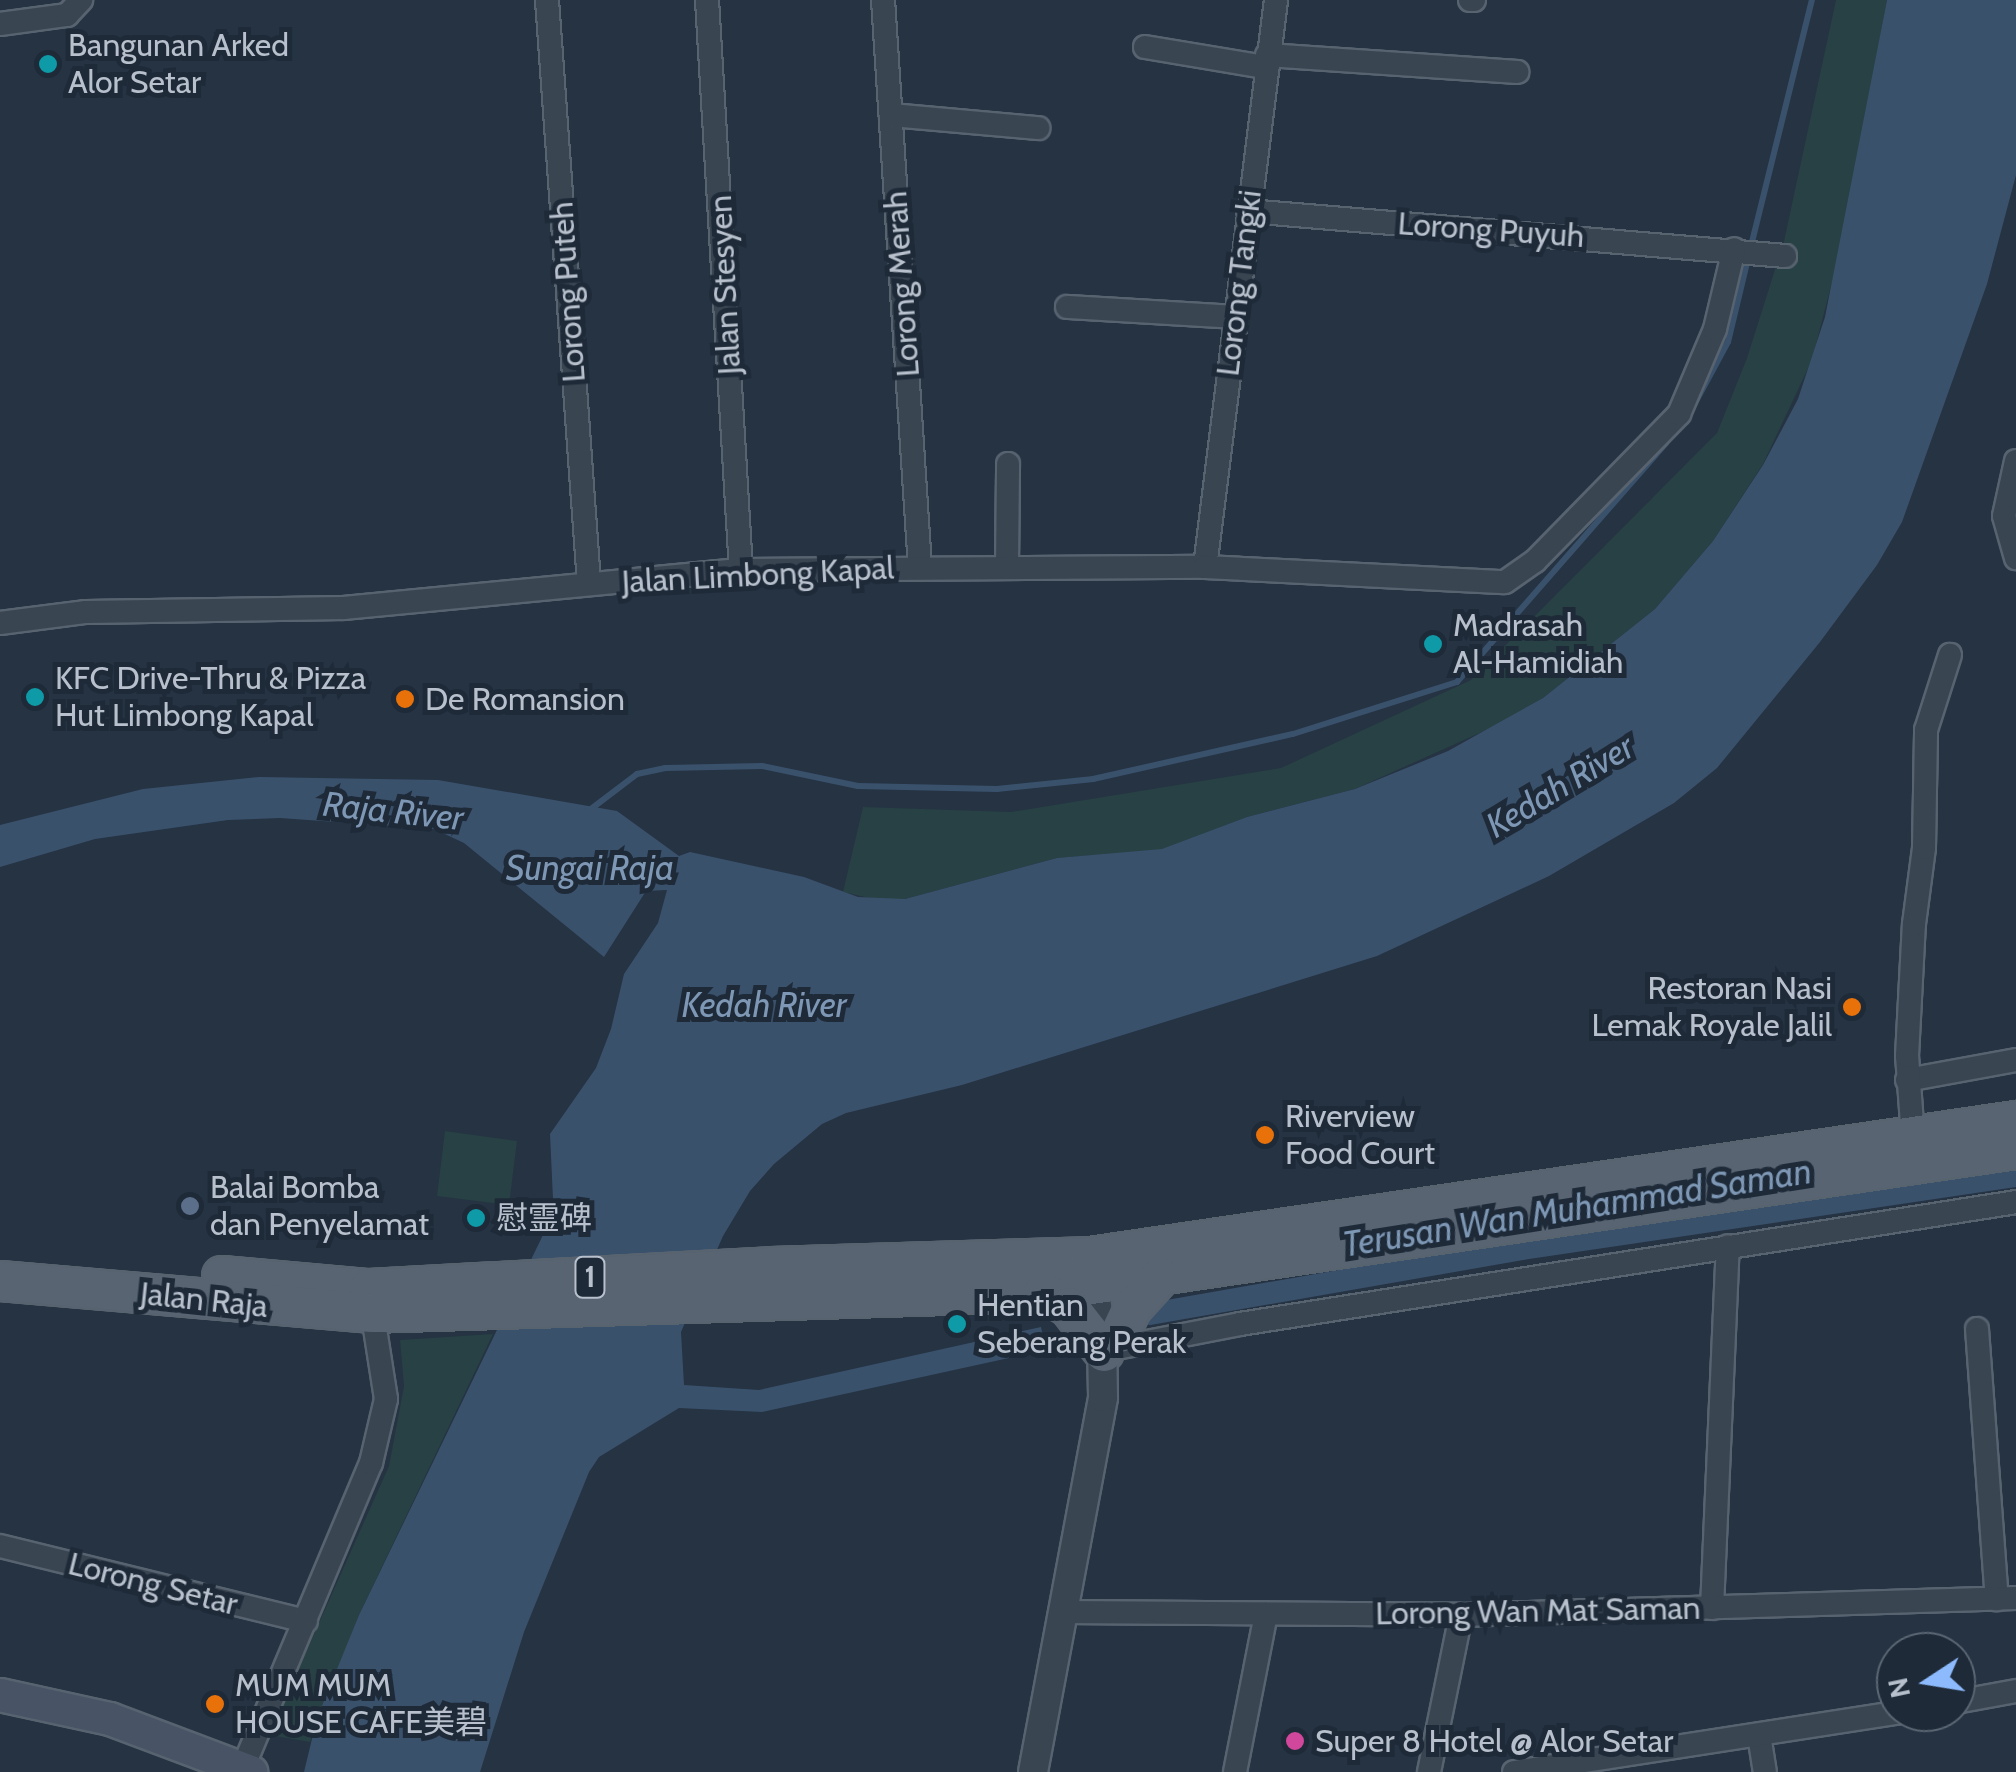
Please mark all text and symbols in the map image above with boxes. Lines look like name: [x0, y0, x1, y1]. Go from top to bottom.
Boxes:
place label: Bangunan Arked Alor Setar: [68, 27, 289, 102]
marker: Bangunan Arked Alor Setar: [37, 53, 59, 75]
street label: Lorong Tangki: [1209, 188, 1269, 378]
street label: Lorong Merah: [876, 190, 928, 378]
street label: Jalan Stesyen: [701, 194, 749, 376]
street label: Lorong Puteh: [543, 200, 593, 384]
street label: Lorong Puyuh: [1396, 204, 1586, 256]
street label: Jalan Limbong Kapal: [621, 549, 895, 601]
place label: Madrasah Al-Hamidiah: [1453, 607, 1623, 682]
marker: Madrasah Al-Hamidiah: [1422, 633, 1444, 655]
place label: KFC Drive-Thru & Pizza Hut Limbong Kapal: [55, 660, 366, 735]
place label: De Romansion: [425, 680, 625, 718]
marker: KFC Drive-Thru & Pizza Hut Limbong Kapal: [24, 686, 46, 708]
marker: De Romansion: [394, 688, 416, 710]
water label: Kedah River: [1478, 726, 1642, 846]
water label: Raja River: [321, 783, 465, 839]
water label: Sungai Raja: [506, 847, 674, 889]
place label: Restoran Nasi Lemak Royale Jalil: [1592, 970, 1832, 1045]
water label: Kedah River: [682, 984, 846, 1026]
marker: Restoran Nasi Lemak Royale Jalil: [1841, 996, 1863, 1018]
place label: Riverview Food Court: [1285, 1098, 1435, 1173]
marker: Riverview Food Court: [1254, 1124, 1276, 1146]
water label: Terusan Wan Muhammad Saman: [1340, 1150, 1814, 1266]
place label: Balai Bomba dan Penyelamat: [210, 1169, 429, 1244]
marker: Balai Bomba dan Penyelamat: [179, 1195, 201, 1217]
place label: 慰霊碑: [496, 1199, 592, 1237]
marker: 慰霊碑: [465, 1207, 487, 1229]
road number: 1: [572, 1252, 608, 1302]
street label: Jalan Raja: [138, 1274, 270, 1326]
place label: Hentian Seberang Perak: [977, 1287, 1186, 1362]
marker: Hentian Seberang Perak: [946, 1313, 968, 1335]
street label: Lorong Setar: [64, 1544, 242, 1624]
street label: Lorong Wan Mat Saman: [1375, 1589, 1701, 1633]
north arrow: [1876, 1632, 1976, 1732]
place label: MUM MUM HOUSE CAFE美碧: [235, 1667, 487, 1742]
text: N: [1880, 1675, 1917, 1701]
marker: MUM MUM HOUSE CAFE美碧: [204, 1693, 226, 1715]
place label: Super 8 Hotel @ Alor Setar: [1315, 1722, 1673, 1760]
marker: Super 8 Hotel @ Alor Setar: [1284, 1730, 1306, 1752]

